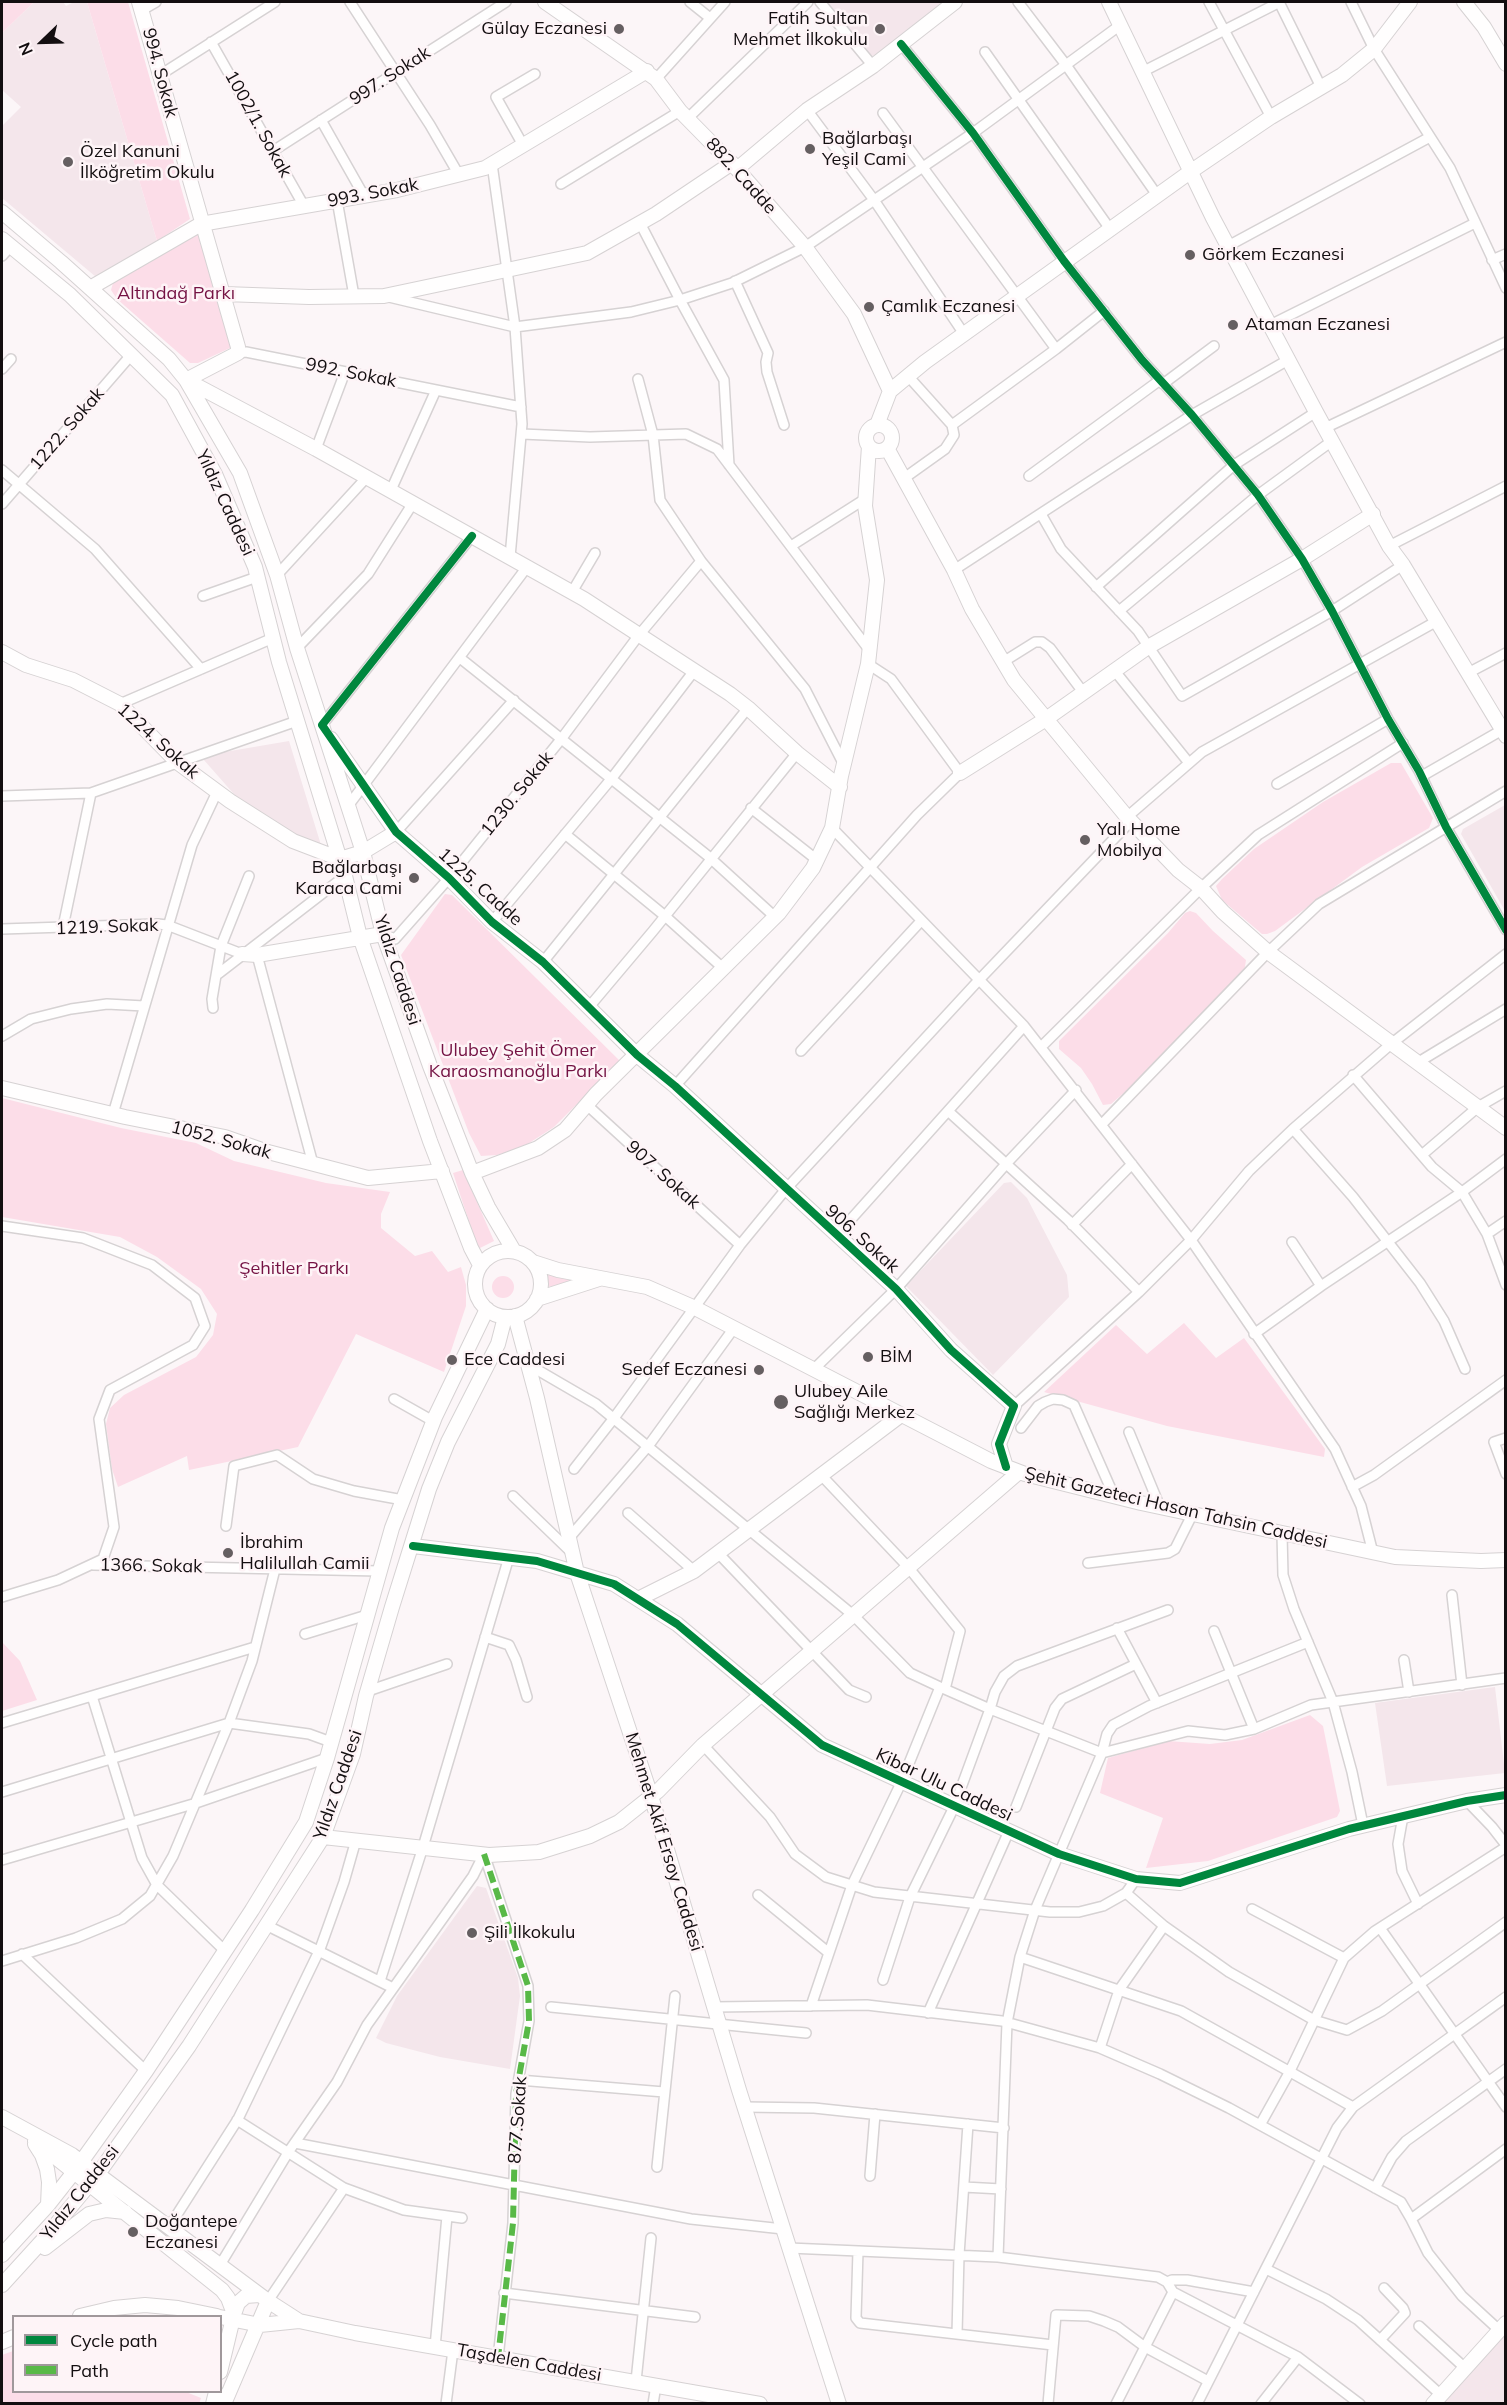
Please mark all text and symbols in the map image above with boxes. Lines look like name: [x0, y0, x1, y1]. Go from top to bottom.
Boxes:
place label: Fatih Sultan Mehmet İlkokulu: [733, 8, 868, 50]
north arrow: [12, 12, 72, 72]
place label: Gülay Eczanesi: [481, 18, 607, 40]
marker: Gülay Eczanesi: [612, 22, 626, 36]
marker: Fatih Sultan Mehmet İlkokulu: [873, 22, 887, 36]
street label: 994. Sokak: [138, 26, 182, 120]
text: N: [14, 40, 37, 59]
street label: 997. Sokak: [346, 42, 434, 110]
street label: 1002/1. Sokak: [220, 67, 296, 181]
place label: Bağlarbaşı Yeşil Cami: [822, 128, 912, 170]
street label: 882. Cadde: [701, 133, 781, 219]
place label: Özel Kanuni İlköğretim Okulu: [80, 141, 215, 184]
marker: Bağlarbaşı Yeşil Cami: [803, 142, 817, 156]
marker: Özel Kanuni İlköğretim Okulu: [61, 155, 75, 169]
street label: 993. Sokak: [326, 174, 420, 212]
place label: Görkem Eczanesi: [1202, 244, 1344, 266]
marker: Görkem Eczanesi: [1183, 248, 1197, 262]
park label: Altındağ Parkı: [117, 283, 235, 305]
place label: Çamlık Eczanesi: [881, 296, 1015, 318]
marker: Çamlık Eczanesi: [862, 300, 876, 314]
place label: Ataman Eczanesi: [1245, 314, 1390, 336]
marker: Ataman Eczanesi: [1226, 318, 1240, 332]
street label: 992. Sokak: [304, 354, 398, 392]
street label: 1222. Sokak: [25, 383, 109, 475]
street label: Yıldız Caddesi: [191, 446, 259, 560]
street label: 1224. Sokak: [113, 699, 203, 783]
street label: 1230. Sokak: [476, 747, 558, 841]
place label: Yalı Home Mobilya: [1097, 819, 1180, 862]
marker: Yalı Home Mobilya: [1078, 833, 1092, 847]
street label: 1225. Cadde: [433, 843, 527, 931]
place label: Bağlarbaşı Karaca Cami: [295, 857, 402, 900]
marker: Bağlarbaşı Karaca Cami: [407, 871, 421, 885]
street label: Yıldız Caddesi: [369, 912, 425, 1028]
street label: 1219. Sokak: [55, 914, 159, 940]
park label: Ulubey Şehit Ömer Karaosmanoğlu Parkı: [429, 1040, 607, 1082]
street label: 1052. Sokak: [169, 1116, 273, 1164]
street label: 907. Sokak: [622, 1136, 704, 1214]
street label: 906. Sokak: [821, 1200, 903, 1278]
park label: Şehitler Parkı: [239, 1258, 349, 1280]
place label: BİM: [880, 1346, 912, 1368]
place label: Ece Caddesi: [464, 1349, 565, 1371]
marker: BİM: [861, 1350, 875, 1364]
marker: Ece Caddesi: [445, 1353, 459, 1367]
place label: Sedef Eczanesi: [622, 1359, 747, 1381]
marker: Sedef Eczanesi: [752, 1363, 766, 1377]
place label: Ulubey Aile Sağlığı Merkez: [794, 1381, 915, 1424]
marker: Ulubey Aile Sağlığı Merkez: [772, 1393, 790, 1411]
street label: Şehit Gazeteci Hasan Tahsin Caddesi: [1023, 1463, 1329, 1553]
place label: İbrahim Halilullah Camii: [240, 1532, 370, 1574]
marker: İbrahim Halilullah Camii: [221, 1546, 235, 1560]
street label: 1366. Sokak: [99, 1554, 203, 1578]
street label: Yıldız Caddesi: [309, 1727, 367, 1843]
street label: Mehmet Akif Ersoy Caddesi: [620, 1730, 708, 1954]
street label: Kibar Ulu Caddesi: [872, 1744, 1016, 1826]
place label: Şili İlkokulu: [484, 1922, 575, 1944]
marker: Şili İlkokulu: [465, 1926, 479, 1940]
street label: 877.Sokak: [504, 2076, 532, 2164]
street label: Yıldız Caddesi: [36, 2141, 124, 2245]
place label: Doğantepe Eczanesi: [145, 2211, 238, 2254]
marker: Doğantepe Eczanesi: [126, 2225, 140, 2239]
legend: [12, 2315, 222, 2393]
text: Cycle path: [70, 2329, 157, 2352]
street label: Taşdelen Caddesi: [455, 2340, 603, 2386]
text: Path: [70, 2359, 109, 2382]

